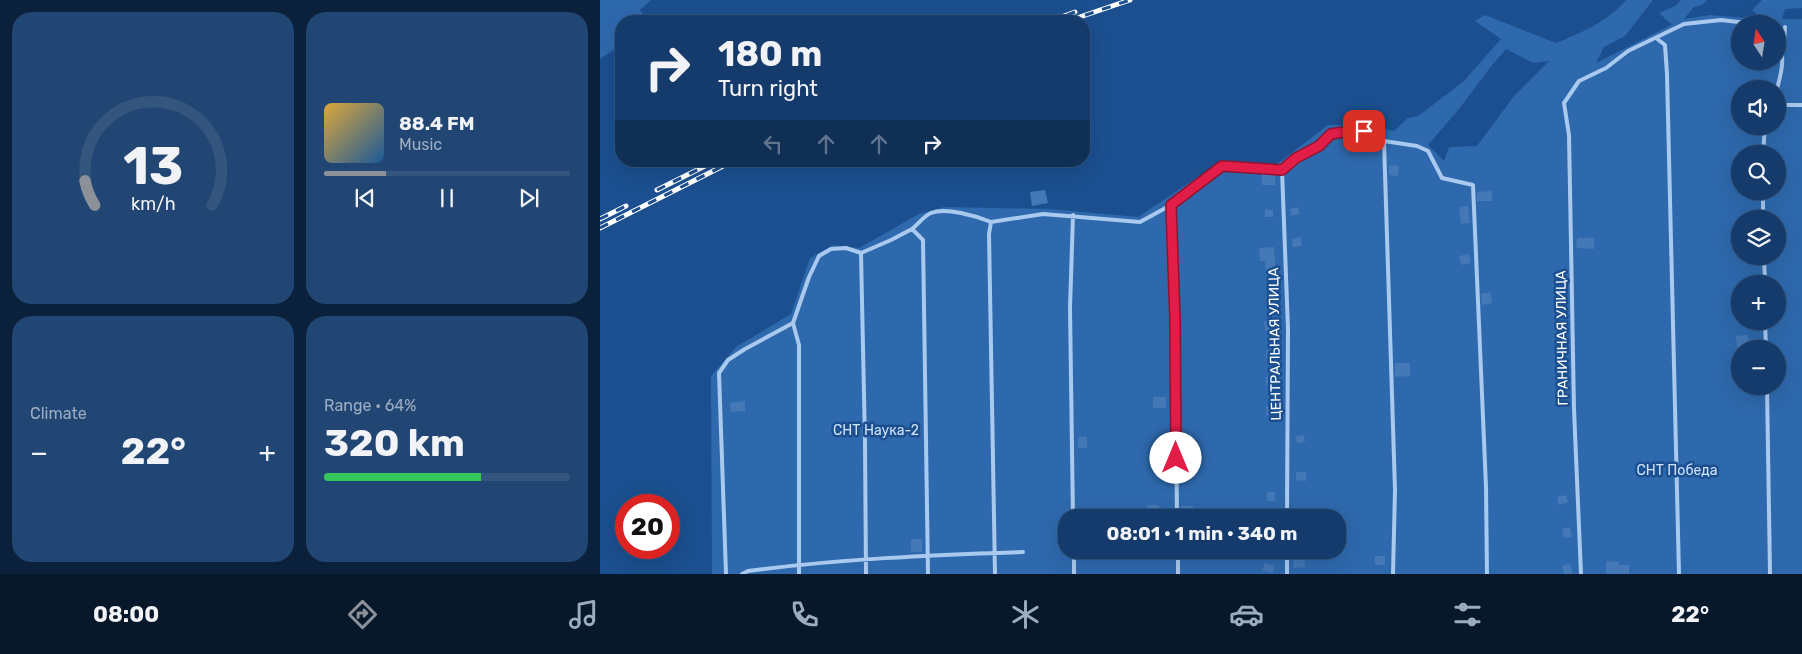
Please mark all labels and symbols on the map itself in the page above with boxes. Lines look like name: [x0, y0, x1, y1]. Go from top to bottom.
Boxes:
north arrow: [1731, 15, 1786, 70]
pin: [1343, 110, 1385, 152]
street label: ЦЕНТРАЛЬНАЯ УЛИЦА: [1265, 267, 1285, 421]
street label: ГРАНИЧНАЯ УЛИЦА: [1552, 270, 1572, 406]
park label: СНТ Наука-2: [833, 422, 919, 439]
position arrow: [1149, 431, 1201, 483]
park label: СНТ Победа: [1637, 462, 1718, 479]
speed limit sign: 20: [615, 494, 680, 559]

